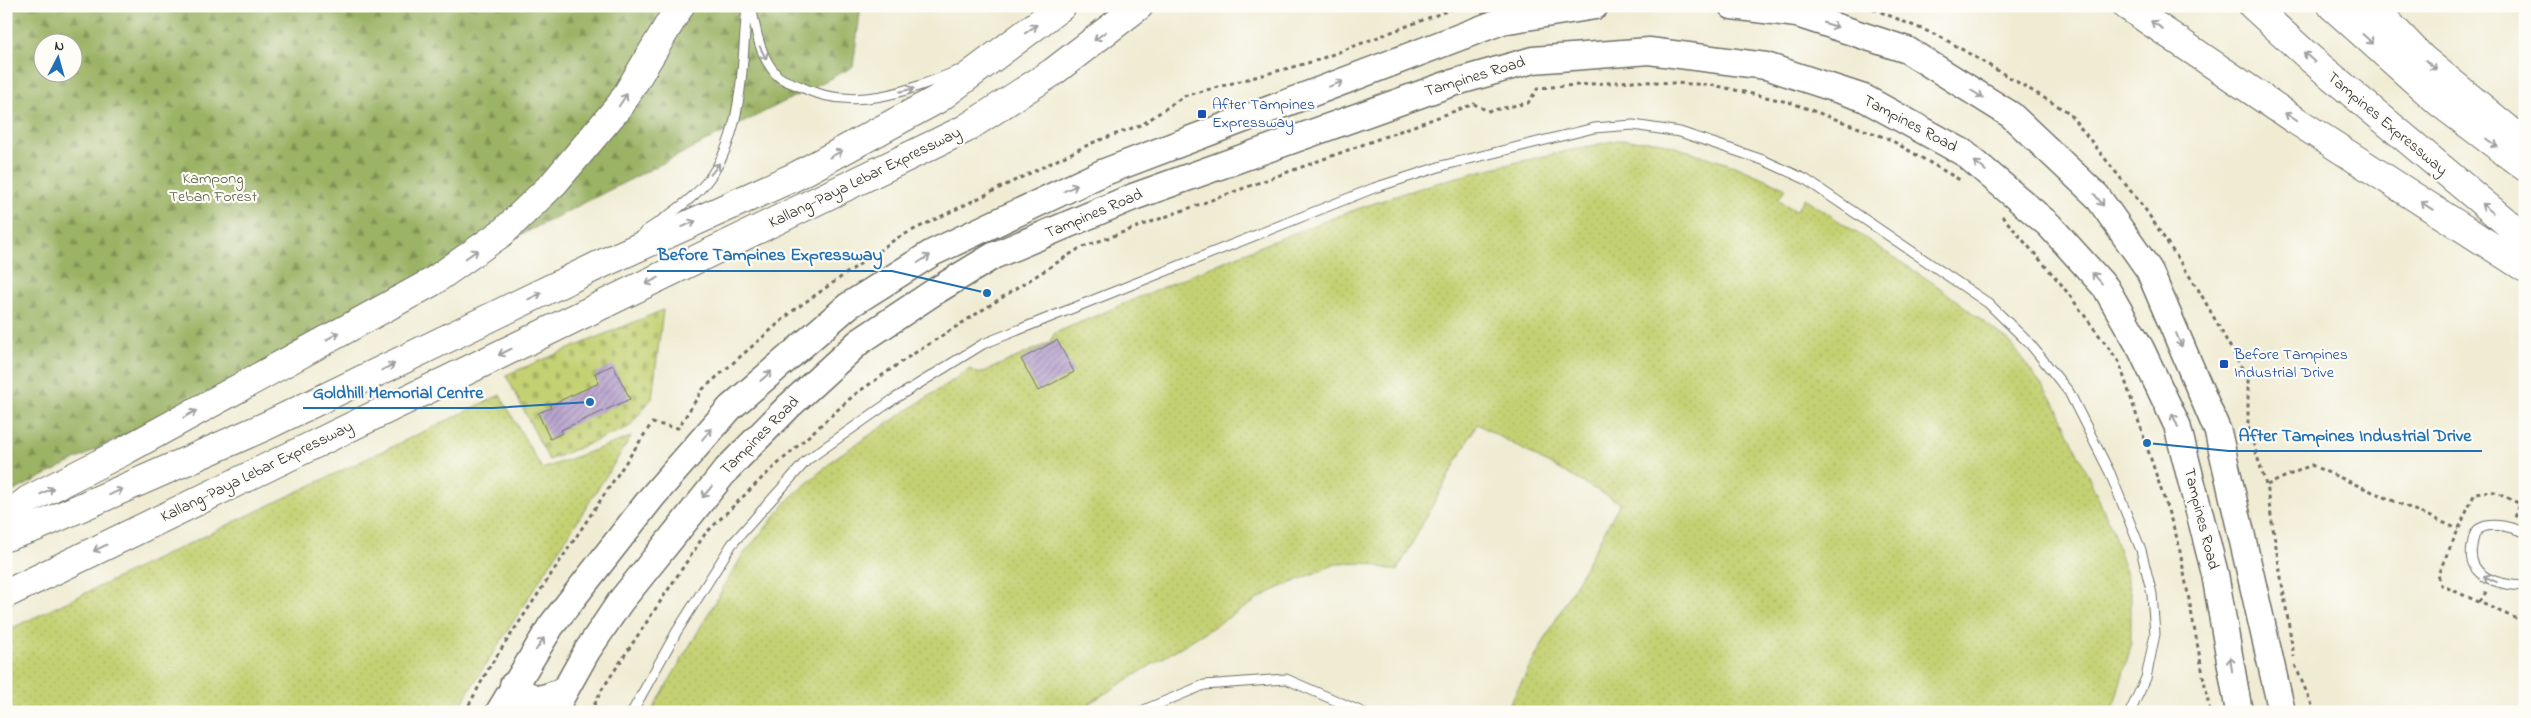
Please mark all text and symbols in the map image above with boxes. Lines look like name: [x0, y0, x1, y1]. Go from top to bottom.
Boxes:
one-way arrow: [1823, 20, 1839, 30]
one-way arrow: [2151, 20, 2165, 30]
one-way arrow: [1024, 24, 1038, 34]
one-way arrow: [1093, 31, 1107, 41]
north arrow: [32, 32, 82, 82]
one-way arrow: [2361, 33, 2374, 44]
text: N: [53, 36, 65, 57]
one-way arrow: [759, 45, 768, 60]
street label: Tampines Road: [1422, 50, 1528, 104]
one-way arrow: [2303, 52, 2316, 63]
one-way arrow: [2424, 60, 2437, 71]
street label: Tampines Expressway: [2321, 66, 2453, 182]
one-way arrow: [1328, 79, 1343, 88]
one-way arrow: [899, 85, 915, 94]
one-way arrow: [1970, 88, 1984, 99]
street label: Tampines Road: [1859, 89, 1961, 159]
one-way arrow: [618, 93, 628, 107]
place label: After Tampines Expressway: [1212, 93, 1315, 135]
marker: After Tampines Expressway: [1196, 108, 1208, 120]
one-way arrow: [2284, 112, 2298, 122]
street label: Kallang-Paya Lebar Expressway: [765, 121, 965, 235]
one-way arrow: [2485, 138, 2499, 148]
one-way arrow: [828, 149, 843, 159]
one-way arrow: [1974, 161, 1987, 172]
one-way arrow: [709, 163, 720, 176]
park label: Kampong Teban Forest: [169, 167, 258, 209]
one-way arrow: [1063, 182, 1078, 192]
street label: Tampines Road: [1042, 183, 1146, 245]
one-way arrow: [2094, 193, 2104, 207]
one-way arrow: [2420, 201, 2434, 211]
one-way arrow: [2481, 202, 2494, 213]
one-way arrow: [681, 219, 696, 229]
callout: Before Tampines Expressway: [647, 238, 892, 271]
text: Before Tampines Expressway: [657, 243, 882, 270]
one-way arrow: [465, 249, 479, 259]
one-way arrow: [917, 253, 931, 263]
one-way arrow: [2091, 272, 2103, 285]
one-way arrow: [644, 276, 659, 286]
one-way arrow: [527, 291, 542, 300]
one-way arrow: [325, 331, 340, 340]
one-way arrow: [2174, 332, 2184, 347]
place label: Before Tampines Industrial Drive: [2233, 343, 2348, 385]
one-way arrow: [498, 348, 513, 357]
marker: Before Tampines Industrial Drive: [2218, 358, 2230, 370]
one-way arrow: [380, 361, 395, 371]
one-way arrow: [760, 370, 773, 382]
callout: Goldhill Memorial Centre: [303, 375, 493, 408]
text: Goldhill Memorial Centre: [313, 381, 484, 407]
street label: Tampines Road: [715, 391, 805, 481]
one-way arrow: [183, 409, 198, 419]
one-way arrow: [2169, 413, 2179, 428]
street label: Kallang-Paya Lebar Expressway: [157, 415, 357, 529]
callout: After Tampines Industrial Drive: [2229, 418, 2482, 451]
text: After Tampines Industrial Drive: [2239, 424, 2472, 450]
one-way arrow: [701, 427, 713, 440]
street label: Tampines Road: [2177, 466, 2225, 572]
one-way arrow: [702, 485, 713, 498]
one-way arrow: [39, 486, 54, 495]
one-way arrow: [108, 486, 123, 496]
one-way arrow: [93, 544, 108, 553]
one-way arrow: [2483, 574, 2498, 583]
one-way arrow: [535, 637, 545, 651]
one-way arrow: [2226, 656, 2236, 672]

